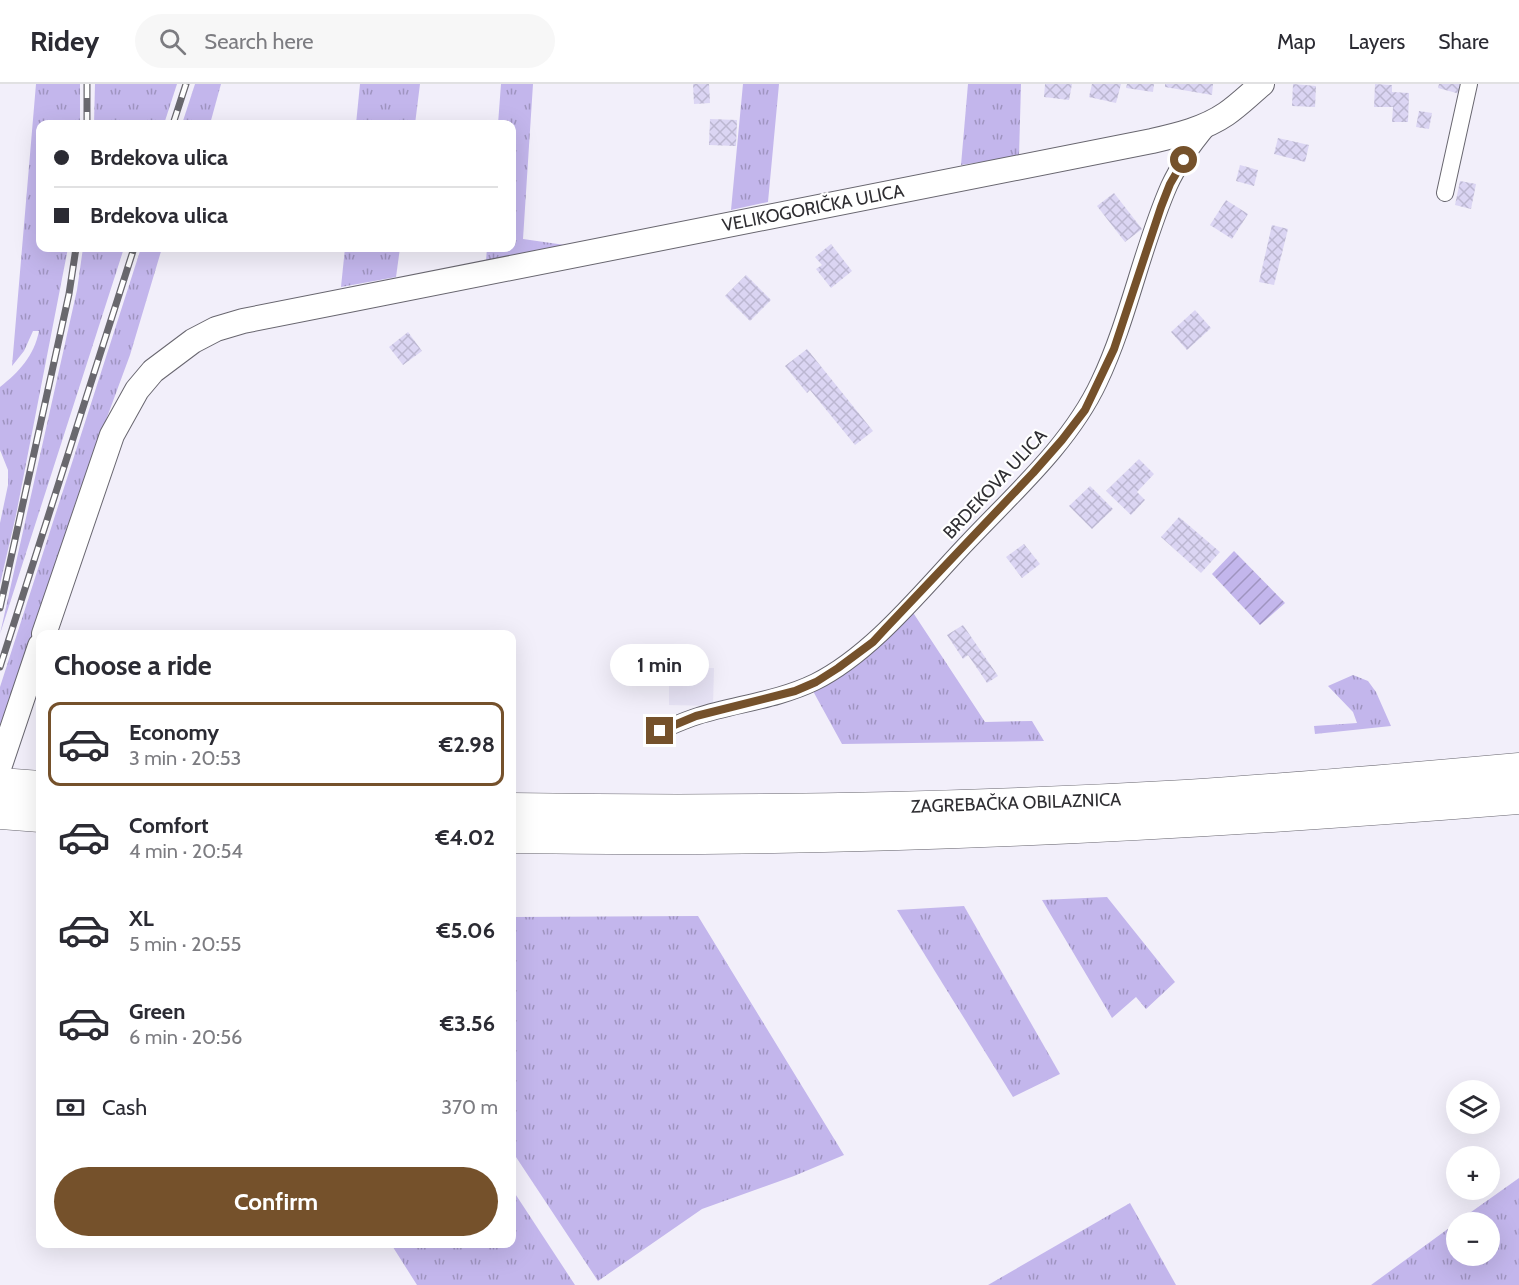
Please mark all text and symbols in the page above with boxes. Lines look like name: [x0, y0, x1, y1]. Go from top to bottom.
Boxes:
search box: [135, 14, 555, 68]
text: Ridey: [30, 24, 99, 58]
icon: search: [156, 25, 189, 58]
text: Search here: [204, 28, 314, 55]
text: Map: [1277, 29, 1316, 54]
text: Layers: [1349, 29, 1405, 54]
text: Share: [1438, 29, 1489, 54]
text: Brdekova ulica: [90, 144, 228, 171]
route start: [1170, 146, 1197, 173]
street label: VELIKOGORIČKA ULICA: [720, 180, 906, 236]
text: Brdekova ulica: [90, 202, 228, 229]
street label: BRDEKOVA ULICA: [939, 425, 1051, 543]
callout: 1 min: [610, 644, 710, 686]
text: Choose a ride: [54, 649, 212, 682]
text: 1 min: [637, 653, 682, 677]
icon: car: [57, 717, 111, 771]
route end: [646, 717, 673, 744]
text: Economy: [129, 719, 219, 746]
text: €2.98: [439, 731, 495, 758]
text: 3 min · 20:53: [129, 746, 241, 770]
street label: ZAGREBAČKA OBILAZNICA: [910, 788, 1122, 818]
icon: car: [57, 810, 111, 864]
text: Comfort: [129, 812, 208, 839]
text: €4.02: [435, 824, 495, 851]
text: 4 min · 20:54: [129, 839, 243, 863]
icon: car: [57, 903, 111, 957]
text: XL: [129, 905, 154, 932]
text: €5.06: [437, 917, 495, 944]
text: 5 min · 20:55: [129, 932, 241, 956]
icon: car: [57, 996, 111, 1050]
text: Green: [129, 998, 185, 1025]
text: €3.56: [440, 1010, 495, 1037]
text: 6 min · 20:56: [129, 1025, 242, 1049]
map controls: [1446, 1080, 1500, 1266]
button: layers: [1446, 1080, 1500, 1134]
icon: cash: [54, 1091, 87, 1124]
text: Cash: [102, 1094, 147, 1121]
text: 370 m: [441, 1095, 498, 1119]
button: +: [1446, 1146, 1500, 1200]
button: Confirm: [54, 1167, 498, 1236]
button: −: [1446, 1212, 1500, 1266]

